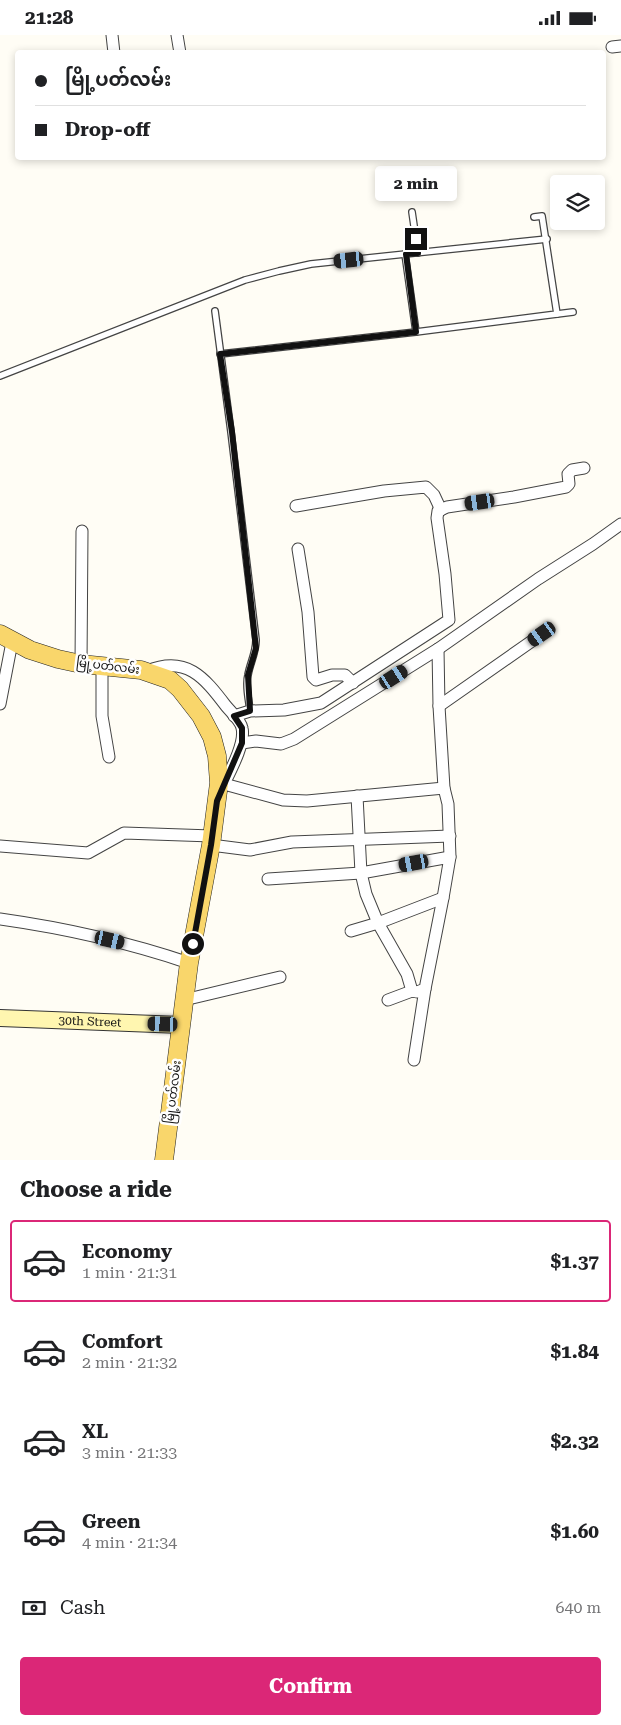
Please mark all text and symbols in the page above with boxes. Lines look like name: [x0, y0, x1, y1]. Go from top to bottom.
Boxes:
text: 21:28: [25, 6, 74, 29]
text: မြို့ပတ်လမ်း: [65, 68, 171, 91]
text: Drop-off: [65, 118, 150, 141]
callout: 2 min: [375, 167, 457, 201]
text: 2 min: [394, 174, 438, 193]
map controls: [550, 175, 605, 230]
button: layers: [550, 175, 605, 230]
route end: [405, 228, 427, 250]
car: [333, 251, 364, 269]
car: [464, 492, 495, 512]
car: [525, 619, 558, 649]
street label: မြို့ပတ်လမ်း: [75, 653, 141, 680]
car: [377, 663, 410, 691]
car: [397, 853, 430, 873]
car: [93, 929, 126, 951]
route start: [182, 933, 204, 955]
street label: 30th Street: [58, 1013, 122, 1030]
car: [147, 1016, 178, 1032]
street label: မြို့ပတ်လမ်း: [160, 1059, 187, 1125]
text: Choose a ride: [20, 1177, 172, 1202]
icon: car: [22, 1239, 67, 1284]
text: Economy: [82, 1240, 172, 1263]
text: $1.37: [550, 1250, 599, 1273]
text: 1 min · 21:31: [82, 1263, 177, 1282]
icon: car: [22, 1329, 67, 1374]
text: Comfort: [82, 1330, 163, 1353]
text: $1.84: [550, 1340, 599, 1363]
text: 2 min · 21:32: [82, 1353, 177, 1372]
icon: car: [22, 1419, 67, 1464]
text: XL: [82, 1420, 108, 1443]
text: $2.32: [550, 1430, 599, 1453]
text: 3 min · 21:33: [82, 1443, 177, 1462]
icon: car: [22, 1509, 67, 1554]
text: Green: [82, 1510, 140, 1533]
text: $1.60: [550, 1520, 599, 1543]
text: 4 min · 21:34: [82, 1533, 177, 1552]
icon: cash: [20, 1594, 48, 1622]
text: Cash: [60, 1596, 105, 1619]
text: 640 m: [555, 1598, 601, 1617]
button: Confirm: [20, 1657, 601, 1715]

